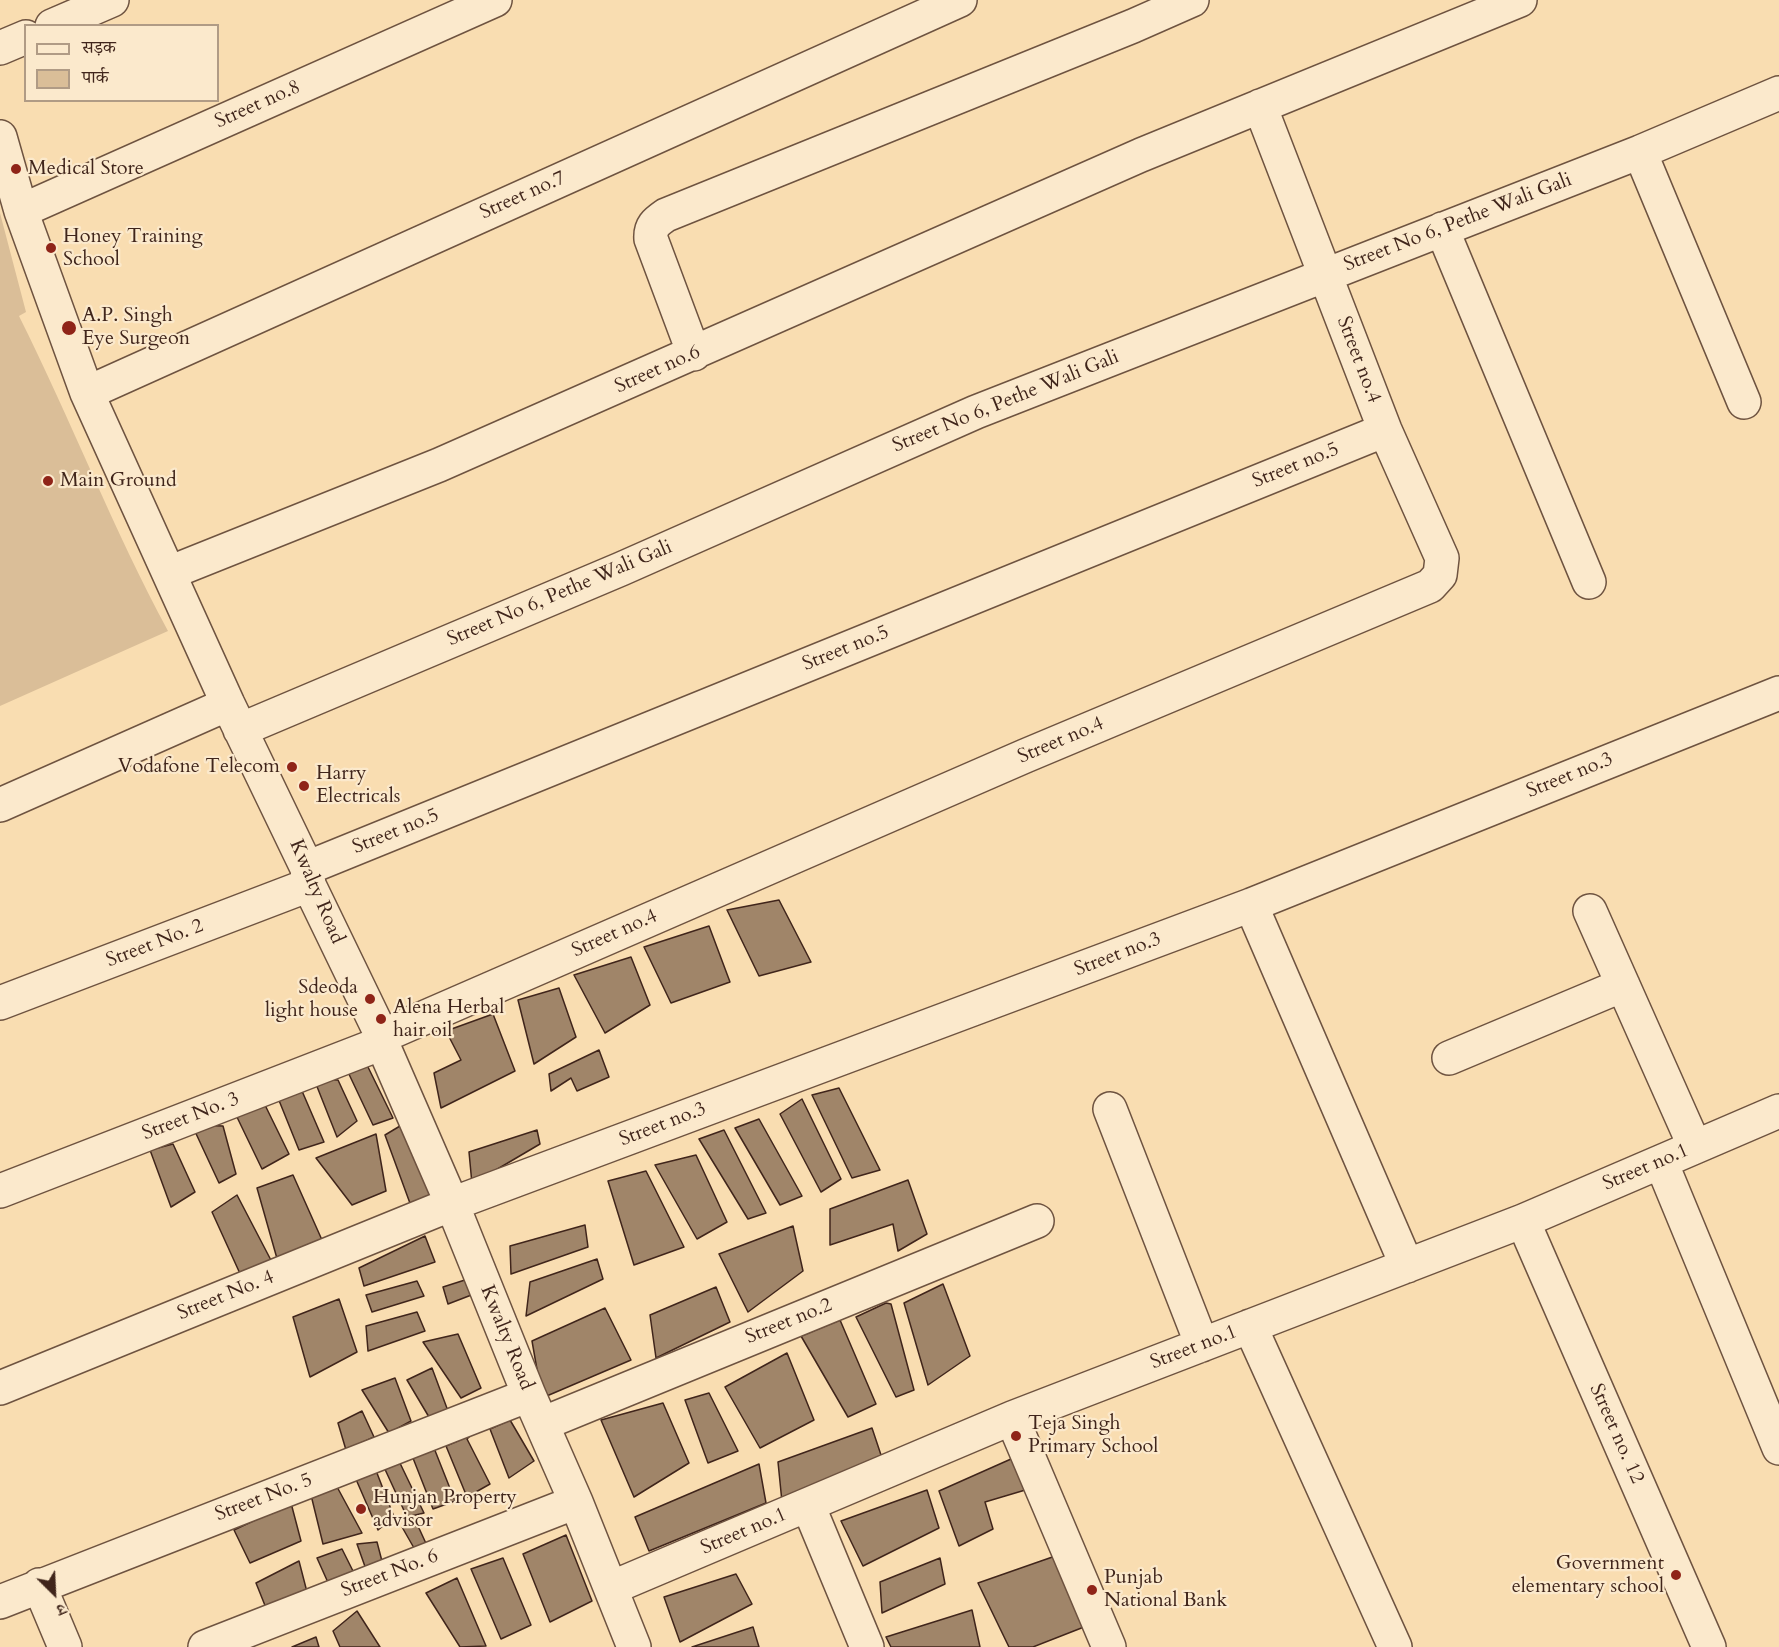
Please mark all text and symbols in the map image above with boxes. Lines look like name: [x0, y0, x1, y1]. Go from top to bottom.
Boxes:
legend: [24, 24, 219, 102]
text: सड़क: [82, 35, 116, 60]
text: पार्क: [82, 65, 109, 90]
street label: Street no.8: [212, 76, 304, 134]
place label: Medical Store: [28, 157, 144, 181]
marker: Medical Store: [9, 162, 23, 176]
street label: Street no.7: [477, 167, 569, 225]
street label: Street No 6, Pethe Wali Gali: [1341, 168, 1575, 278]
place label: Honey Training School: [63, 225, 203, 272]
marker: Honey Training School: [44, 241, 58, 255]
place label: A.P. Singh Eye Surgeon: [82, 304, 190, 351]
street label: Street no.4: [1330, 313, 1386, 407]
marker: A.P. Singh Eye Surgeon: [60, 319, 78, 337]
street label: Street no.6: [612, 341, 704, 399]
street label: Street No 6, Pethe Wali Gali: [889, 346, 1123, 458]
street label: Street no.5: [1249, 438, 1343, 494]
place label: Main Ground: [60, 469, 177, 493]
marker: Main Ground: [41, 474, 55, 488]
street label: Street No 6, Pethe Wali Gali: [444, 536, 676, 652]
street label: Street no.5: [799, 621, 893, 677]
street label: Street no.4: [1014, 712, 1108, 770]
street label: Street no.3: [1523, 748, 1617, 804]
place label: Vodafone Telecom: [118, 755, 280, 779]
marker: Vodafone Telecom: [285, 760, 299, 774]
place label: Harry Electricals: [316, 762, 400, 809]
marker: Harry Electricals: [297, 779, 311, 793]
street label: Street no.5: [349, 804, 443, 860]
street label: Kwalty Road: [283, 836, 349, 948]
street label: Street no.4: [569, 905, 661, 963]
street label: Street No. 2: [103, 915, 207, 973]
street label: Street no.3: [1071, 927, 1165, 983]
place label: Sdeoda light house: [265, 976, 358, 1023]
marker: Sdeoda light house: [363, 992, 377, 1006]
place label: Alena Herbal hair oil: [393, 996, 504, 1043]
marker: Alena Herbal hair oil: [374, 1012, 388, 1026]
street label: Street No. 3: [139, 1088, 243, 1146]
street label: Street no.3: [616, 1097, 710, 1153]
street label: Street no.1: [1599, 1139, 1693, 1197]
street label: Street No. 4: [174, 1266, 278, 1326]
street label: Kwalty Road: [474, 1282, 538, 1394]
street label: Street no.2: [742, 1294, 836, 1350]
street label: Street no.1: [1147, 1320, 1241, 1376]
street label: Street no. 12: [1583, 1380, 1649, 1488]
place label: Teja Singh Primary School: [1028, 1412, 1158, 1459]
marker: Teja Singh Primary School: [1009, 1429, 1023, 1443]
street label: Street No. 5: [212, 1469, 316, 1527]
place label: Hunjan Property advisor: [373, 1486, 517, 1533]
marker: Hunjan Property advisor: [354, 1502, 368, 1516]
street label: Street no.1: [697, 1503, 791, 1561]
street label: Street No. 6: [338, 1545, 442, 1603]
place label: Government elementary school: [1512, 1552, 1664, 1599]
north arrow: [24, 1563, 84, 1623]
place label: Punjab National Bank: [1104, 1566, 1227, 1613]
marker: Government elementary school: [1669, 1568, 1683, 1582]
marker: Punjab National Bank: [1085, 1583, 1099, 1597]
text: उ: [53, 1598, 70, 1621]

